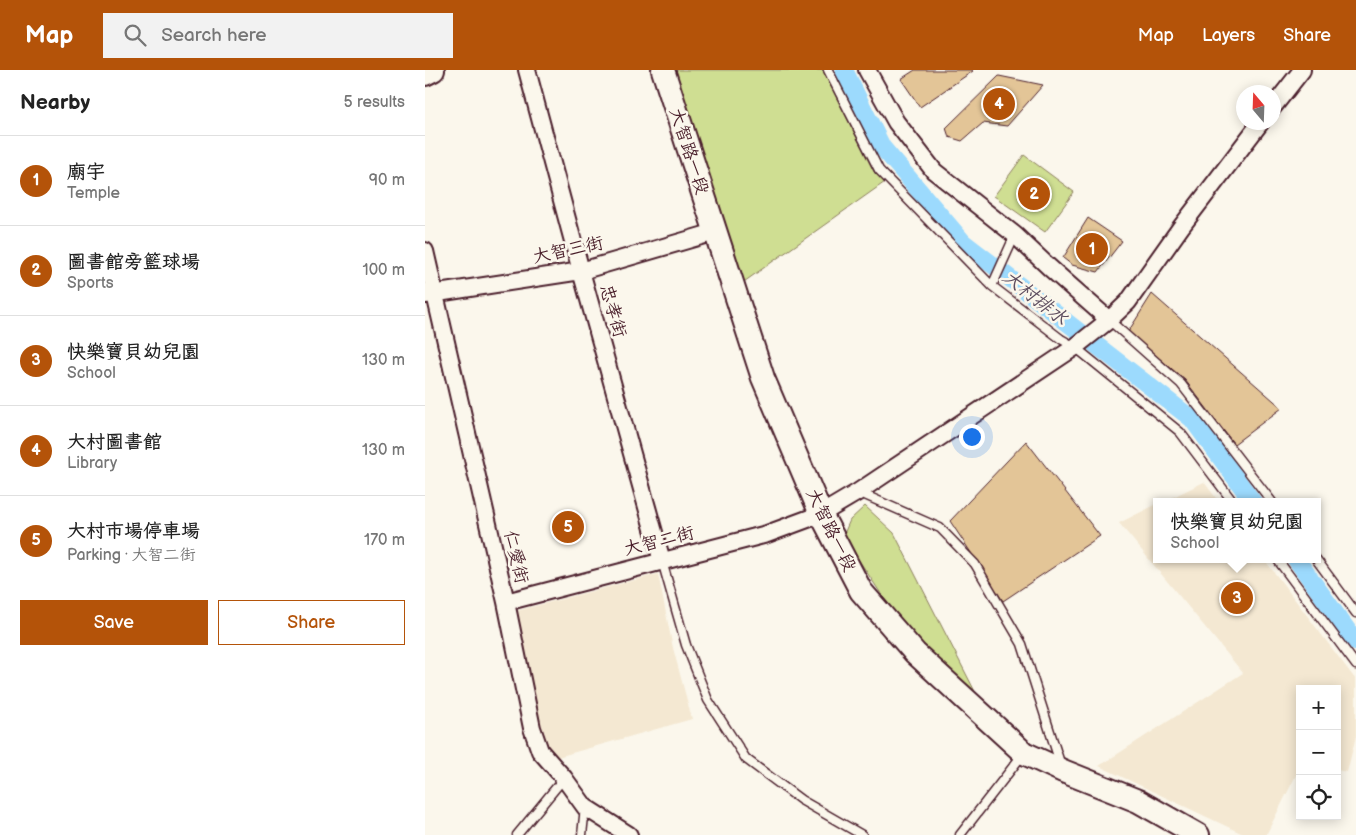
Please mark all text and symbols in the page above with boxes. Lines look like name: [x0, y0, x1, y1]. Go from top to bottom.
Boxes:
search box: [103, 13, 453, 58]
text: Map: [25, 21, 73, 50]
icon: search: [121, 21, 149, 49]
text: Search here: [161, 24, 267, 47]
text: Map: [1138, 25, 1174, 46]
text: Layers: [1202, 25, 1255, 46]
text: Share: [1283, 25, 1331, 46]
pin: 4: [983, 85, 1015, 123]
north arrow: [1236, 85, 1281, 130]
text: Nearby: [20, 90, 90, 115]
text: 5 results: [343, 93, 405, 112]
street label: 大智路一段: [665, 105, 713, 197]
text: 廟宇: [67, 161, 105, 184]
text: 1: [33, 171, 39, 190]
text: 90 m: [369, 171, 405, 190]
pin: 2: [1018, 175, 1050, 213]
text: Temple: [67, 184, 120, 203]
pin: 1: [1076, 230, 1108, 268]
street label: 大智三街: [531, 232, 605, 268]
text: 圖書館旁籃球場: [67, 251, 200, 274]
text: 2: [31, 261, 41, 280]
text: 100 m: [362, 261, 405, 280]
water label: 大村排水: [998, 266, 1073, 331]
text: Sports: [67, 274, 114, 293]
street label: 忠孝街: [595, 282, 631, 340]
text: 快樂寶貝幼兒園: [67, 341, 200, 364]
text: 3: [31, 351, 41, 370]
text: 130 m: [362, 351, 405, 370]
text: School: [67, 364, 116, 383]
your location: [959, 424, 985, 450]
text: 大村圖書館: [67, 431, 162, 454]
text: 4: [31, 441, 41, 460]
text: 130 m: [362, 441, 405, 460]
text: Library: [67, 454, 117, 473]
street label: 大智路一段: [802, 485, 860, 575]
popup: [1153, 498, 1321, 563]
pin: 5: [552, 508, 584, 546]
text: 快樂寶貝幼兒園: [1170, 511, 1304, 534]
text: 大村市場停車場: [67, 520, 200, 543]
street label: 大智二街: [622, 522, 696, 560]
street label: 仁愛街: [500, 528, 532, 586]
text: 5: [31, 531, 41, 550]
text: 170 m: [364, 531, 405, 550]
text: School: [1170, 534, 1219, 553]
text: Parking · 大智二街: [67, 546, 196, 565]
pin: 3: [1221, 579, 1253, 617]
button: Save: [20, 600, 208, 645]
button: Share: [218, 600, 405, 645]
map controls: [1296, 685, 1341, 820]
button: +: [1296, 685, 1341, 730]
button: −: [1296, 730, 1341, 775]
button: locate: [1296, 775, 1341, 820]

